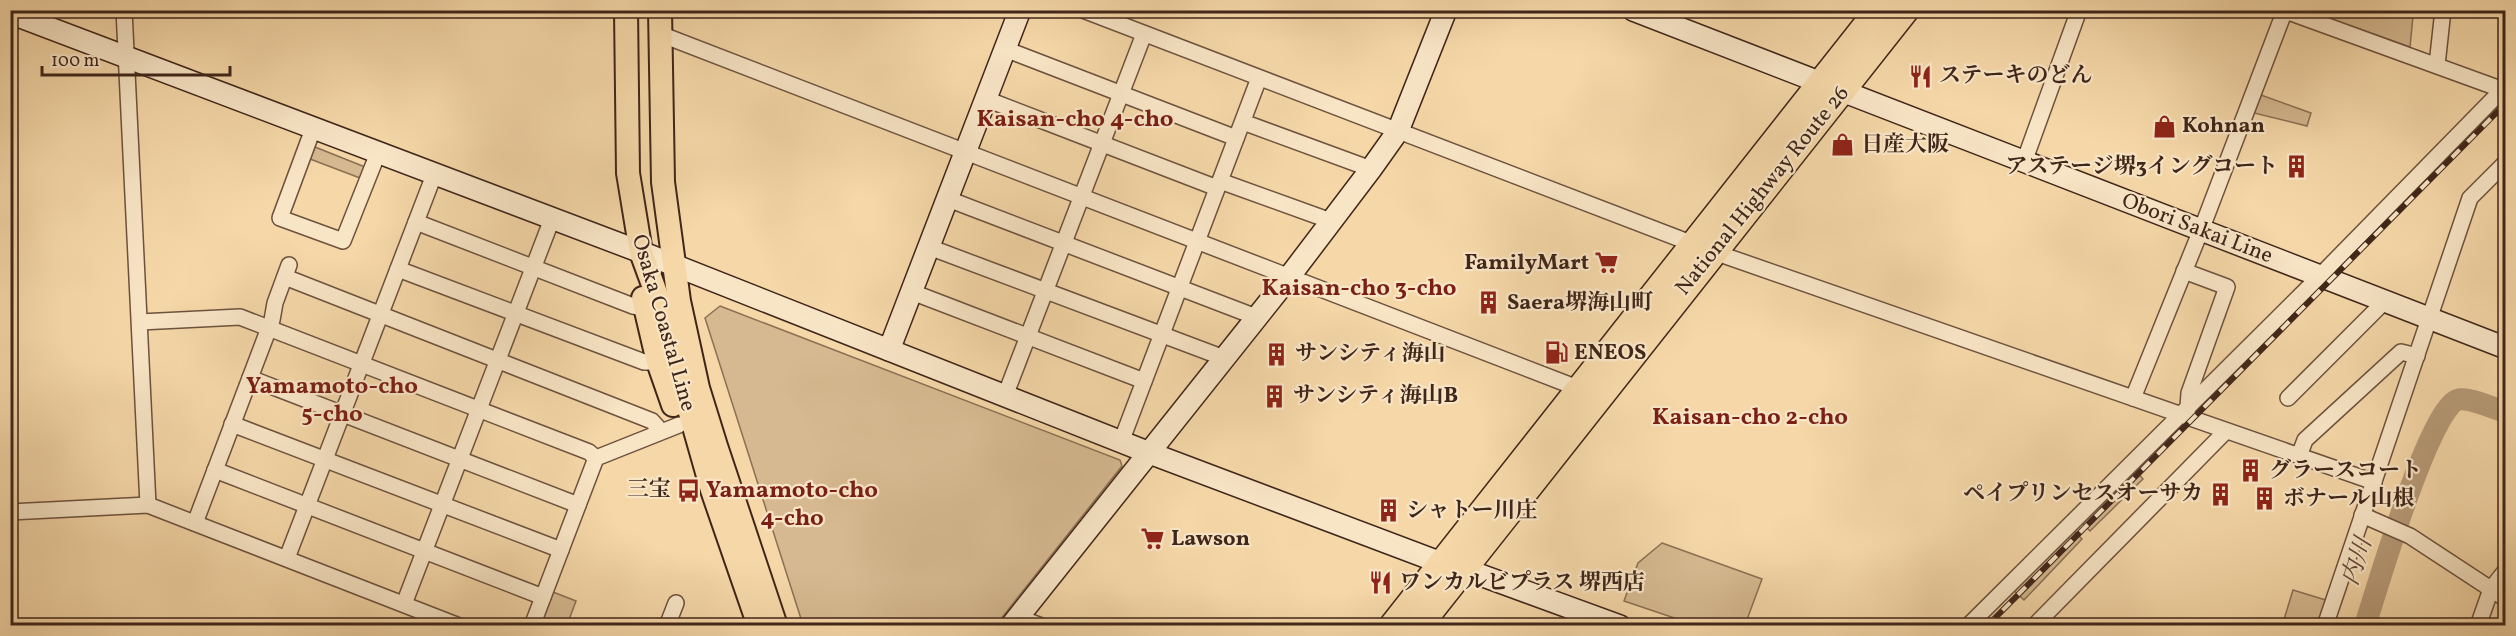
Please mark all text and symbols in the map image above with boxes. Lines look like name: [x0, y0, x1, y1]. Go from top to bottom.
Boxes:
scale bar: [42, 39, 230, 77]
text: 100 m: [51, 49, 100, 74]
place label: ステーキのどん: [1939, 61, 2093, 92]
restaurant icon: ステーキのどん: [1908, 63, 1934, 89]
street label: National Highway Route 26: [1669, 80, 1857, 302]
district label: Kaisan-cho 4-cho: [977, 103, 1173, 137]
place label: Kohnan: [2182, 111, 2265, 142]
shop icon: Kohnan: [2151, 113, 2177, 139]
place label: 日産大阪: [1861, 130, 1949, 161]
shop icon: 日産大阪: [1830, 132, 1856, 158]
place label: アステージ堺3イングコート: [2005, 152, 2278, 183]
building icon: アステージ堺3イングコート: [2283, 154, 2309, 180]
street label: Obori Sakai Line: [2117, 186, 2277, 272]
street label: Osaka Coastal Line: [623, 231, 703, 415]
place label: FamilyMart: [1464, 248, 1589, 279]
supermarket icon: FamilyMart: [1594, 250, 1620, 276]
district label: Kaisan-cho 3-cho: [1261, 272, 1457, 306]
place label: Saera堺海山町: [1507, 288, 1653, 319]
building icon: Saera堺海山町: [1476, 290, 1502, 316]
place label: ENEOS: [1574, 338, 1646, 369]
place label: サンシティ海山: [1295, 339, 1446, 370]
fuel station icon: ENEOS: [1543, 340, 1569, 366]
building icon: サンシティ海山: [1264, 341, 1290, 367]
district label: Yamamoto-cho 5-cho: [246, 370, 418, 432]
place label: サンシティ海山B: [1293, 381, 1458, 412]
building icon: サンシティ海山B: [1262, 383, 1288, 409]
district label: Kaisan-cho 2-cho: [1652, 401, 1848, 435]
place label: グラースコート: [2269, 456, 2422, 487]
building icon: グラースコート: [2238, 458, 2264, 484]
district label: Yamamoto-cho 4-cho: [706, 474, 878, 536]
place label: 三宝: [627, 475, 671, 506]
bus stop icon: 三宝: [676, 477, 702, 503]
place label: ペイプリンセスオーサカ: [1963, 479, 2203, 510]
building icon: ペイプリンセスオーサカ: [2208, 481, 2234, 507]
place label: ボナール山根: [2283, 484, 2415, 515]
building icon: ボナール山根: [2252, 486, 2278, 512]
place label: シャトー川庄: [1406, 496, 1538, 527]
building icon: シャトー川庄: [1375, 498, 1401, 524]
place label: Lawson: [1171, 524, 1250, 555]
supermarket icon: Lawson: [1140, 526, 1166, 552]
water label: 内川: [2334, 531, 2383, 590]
place label: ワンカルビプラス 堺西店: [1399, 568, 1645, 599]
restaurant icon: ワンカルビプラス 堺西店: [1368, 570, 1394, 596]

